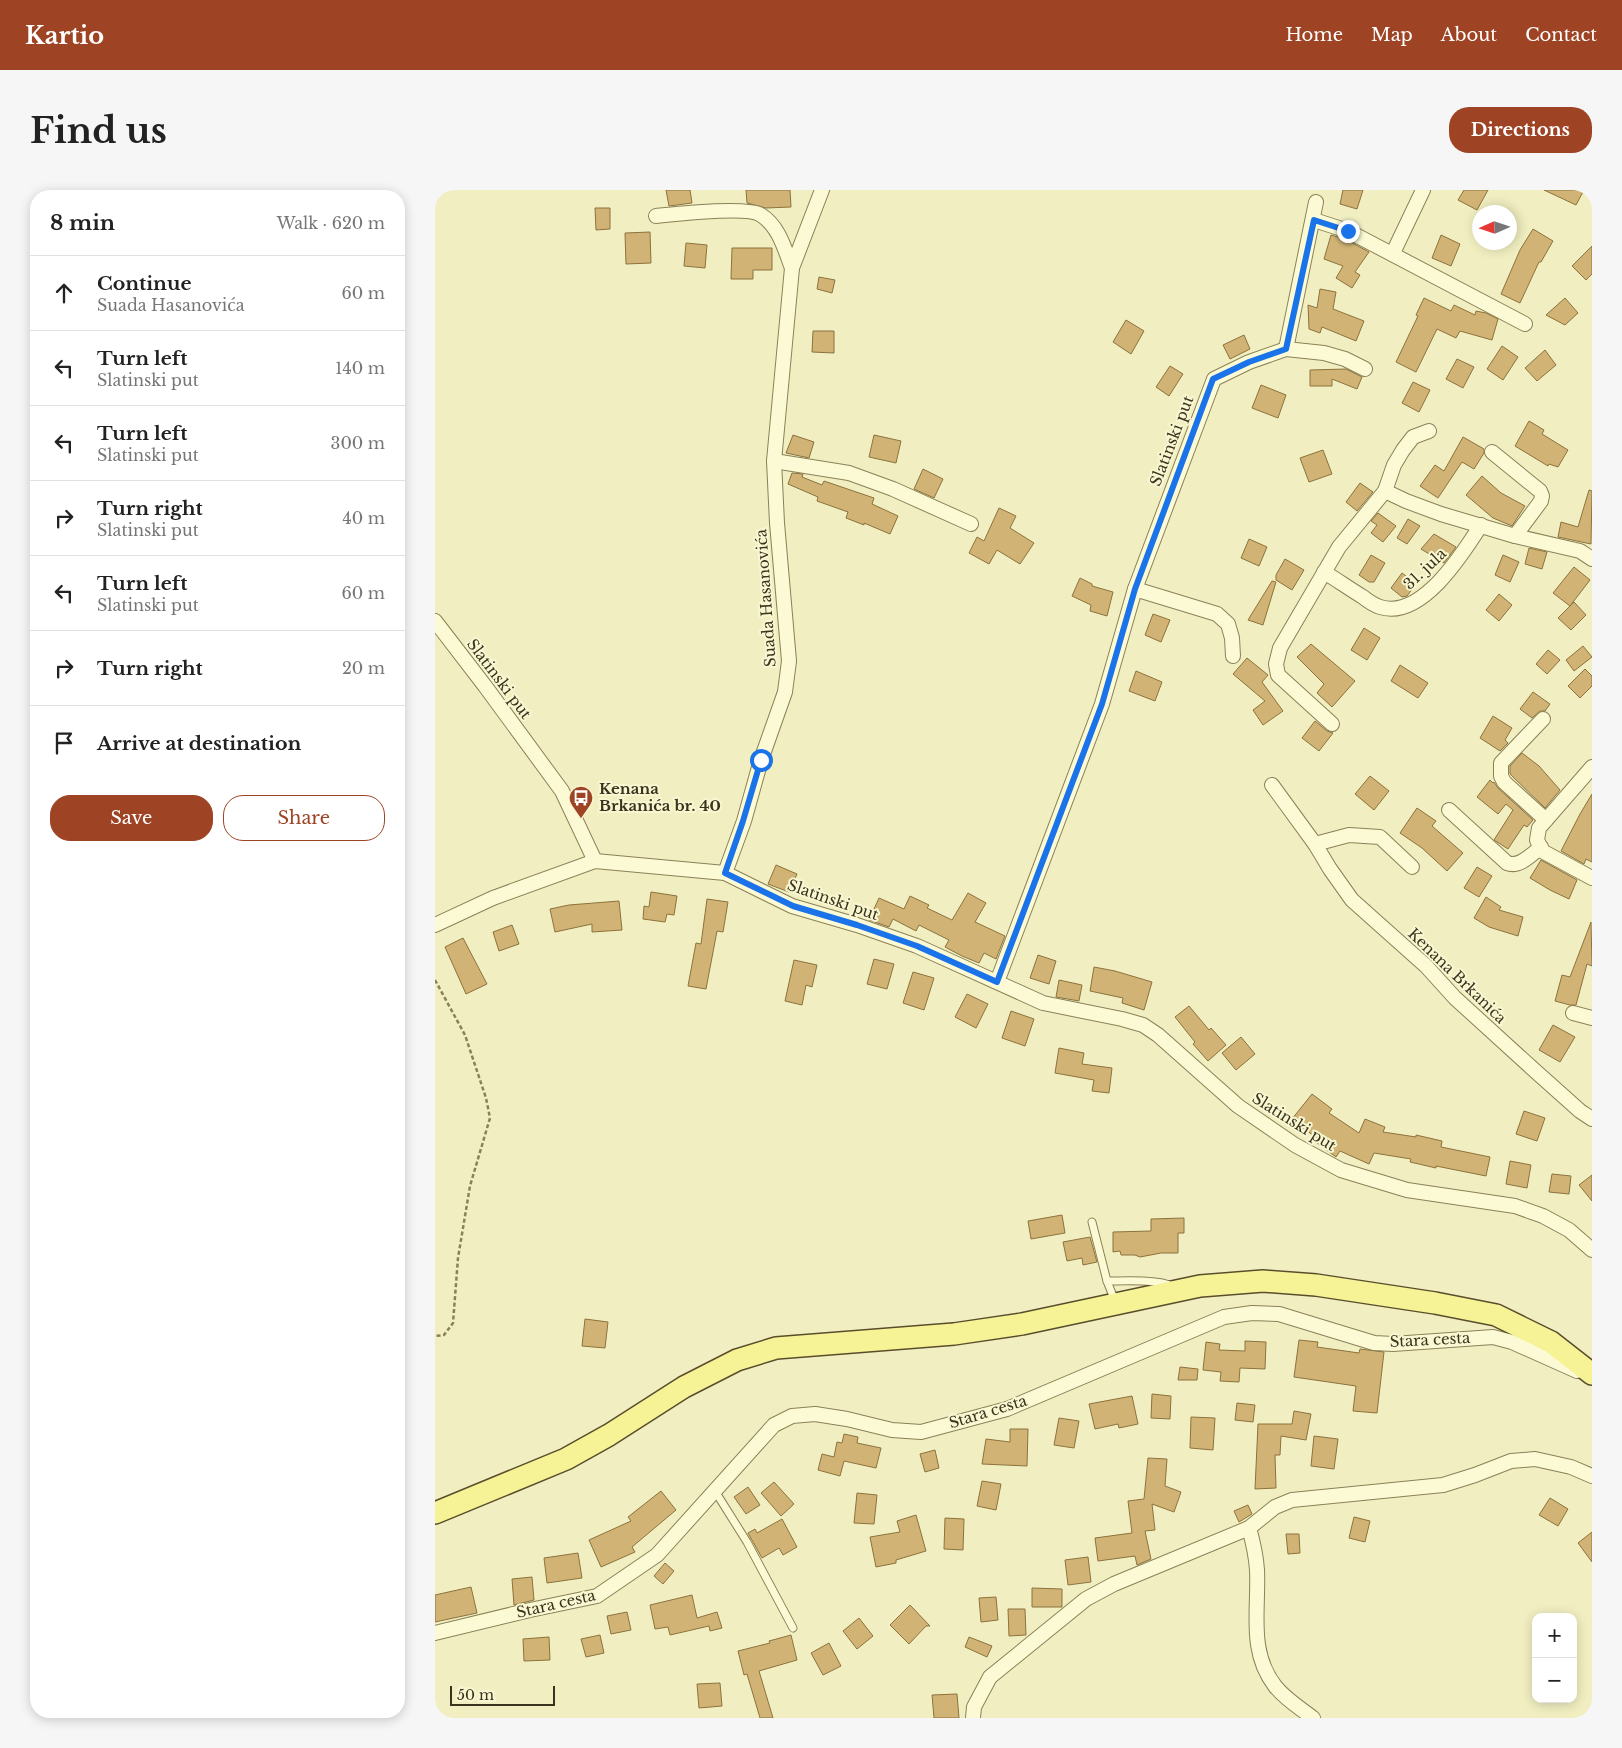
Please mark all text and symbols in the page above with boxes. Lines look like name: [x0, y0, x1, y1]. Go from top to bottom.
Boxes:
text: Kartio: [25, 21, 104, 50]
text: Home: [1285, 24, 1343, 46]
text: Map: [1371, 24, 1413, 46]
text: About: [1441, 24, 1497, 46]
text: Contact: [1525, 24, 1597, 46]
button: Directions: [1449, 107, 1592, 153]
text: Find us: [30, 109, 167, 152]
north arrow: [1472, 205, 1517, 250]
text: 8 min: [50, 210, 115, 236]
text: Walk · 620 m: [277, 213, 385, 233]
route end: [1337, 220, 1360, 243]
text: Continue: [97, 272, 192, 295]
icon: ahead: [50, 279, 78, 307]
text: 60 m: [342, 283, 385, 303]
text: Suada Hasanovića: [97, 295, 245, 315]
text: Turn left: [97, 347, 188, 370]
icon: left: [50, 354, 78, 382]
text: 140 m: [335, 358, 385, 378]
text: Slatinski put: [97, 370, 199, 390]
street label: Slatinski put: [1146, 393, 1198, 489]
text: Turn left: [97, 422, 188, 445]
icon: left: [50, 429, 78, 457]
text: 300 m: [331, 433, 385, 453]
text: Slatinski put: [97, 445, 199, 465]
text: Turn right: [97, 497, 203, 520]
icon: right: [50, 504, 78, 532]
text: 40 m: [342, 508, 385, 528]
text: Slatinski put: [97, 520, 199, 540]
street label: Suada Hasanovića: [751, 528, 780, 668]
street label: 31. jula: [1399, 543, 1451, 593]
text: Turn left: [97, 572, 188, 595]
icon: left: [50, 579, 78, 607]
text: 60 m: [342, 583, 385, 603]
text: Slatinski put: [97, 595, 199, 615]
street label: Slatinski put: [463, 635, 536, 723]
icon: right: [50, 654, 78, 682]
text: Turn right: [97, 657, 203, 680]
text: 20 m: [342, 658, 385, 678]
icon: arrive: [50, 729, 78, 757]
text: Arrive at destination: [97, 732, 301, 755]
route start: [750, 749, 773, 772]
place label: Kenana Brkanića br. 40: [599, 779, 721, 815]
bus stop icon: Kenana Brkanića br. 40: [568, 785, 594, 819]
button: Save: [50, 795, 213, 841]
button: Share: [223, 795, 385, 841]
street label: Slatinski put: [785, 875, 882, 924]
street label: Kenana Brkanića: [1404, 924, 1511, 1028]
street label: Slatinski put: [1249, 1088, 1340, 1155]
street label: Stara cesta: [1389, 1328, 1471, 1351]
street label: Stara cesta: [947, 1390, 1030, 1432]
street label: Stara cesta: [514, 1585, 598, 1622]
map controls: [1532, 1613, 1577, 1703]
button: +: [1532, 1613, 1577, 1658]
button: −: [1532, 1658, 1577, 1703]
scale bar: [450, 1683, 555, 1706]
text: 50 m: [457, 1686, 494, 1704]

